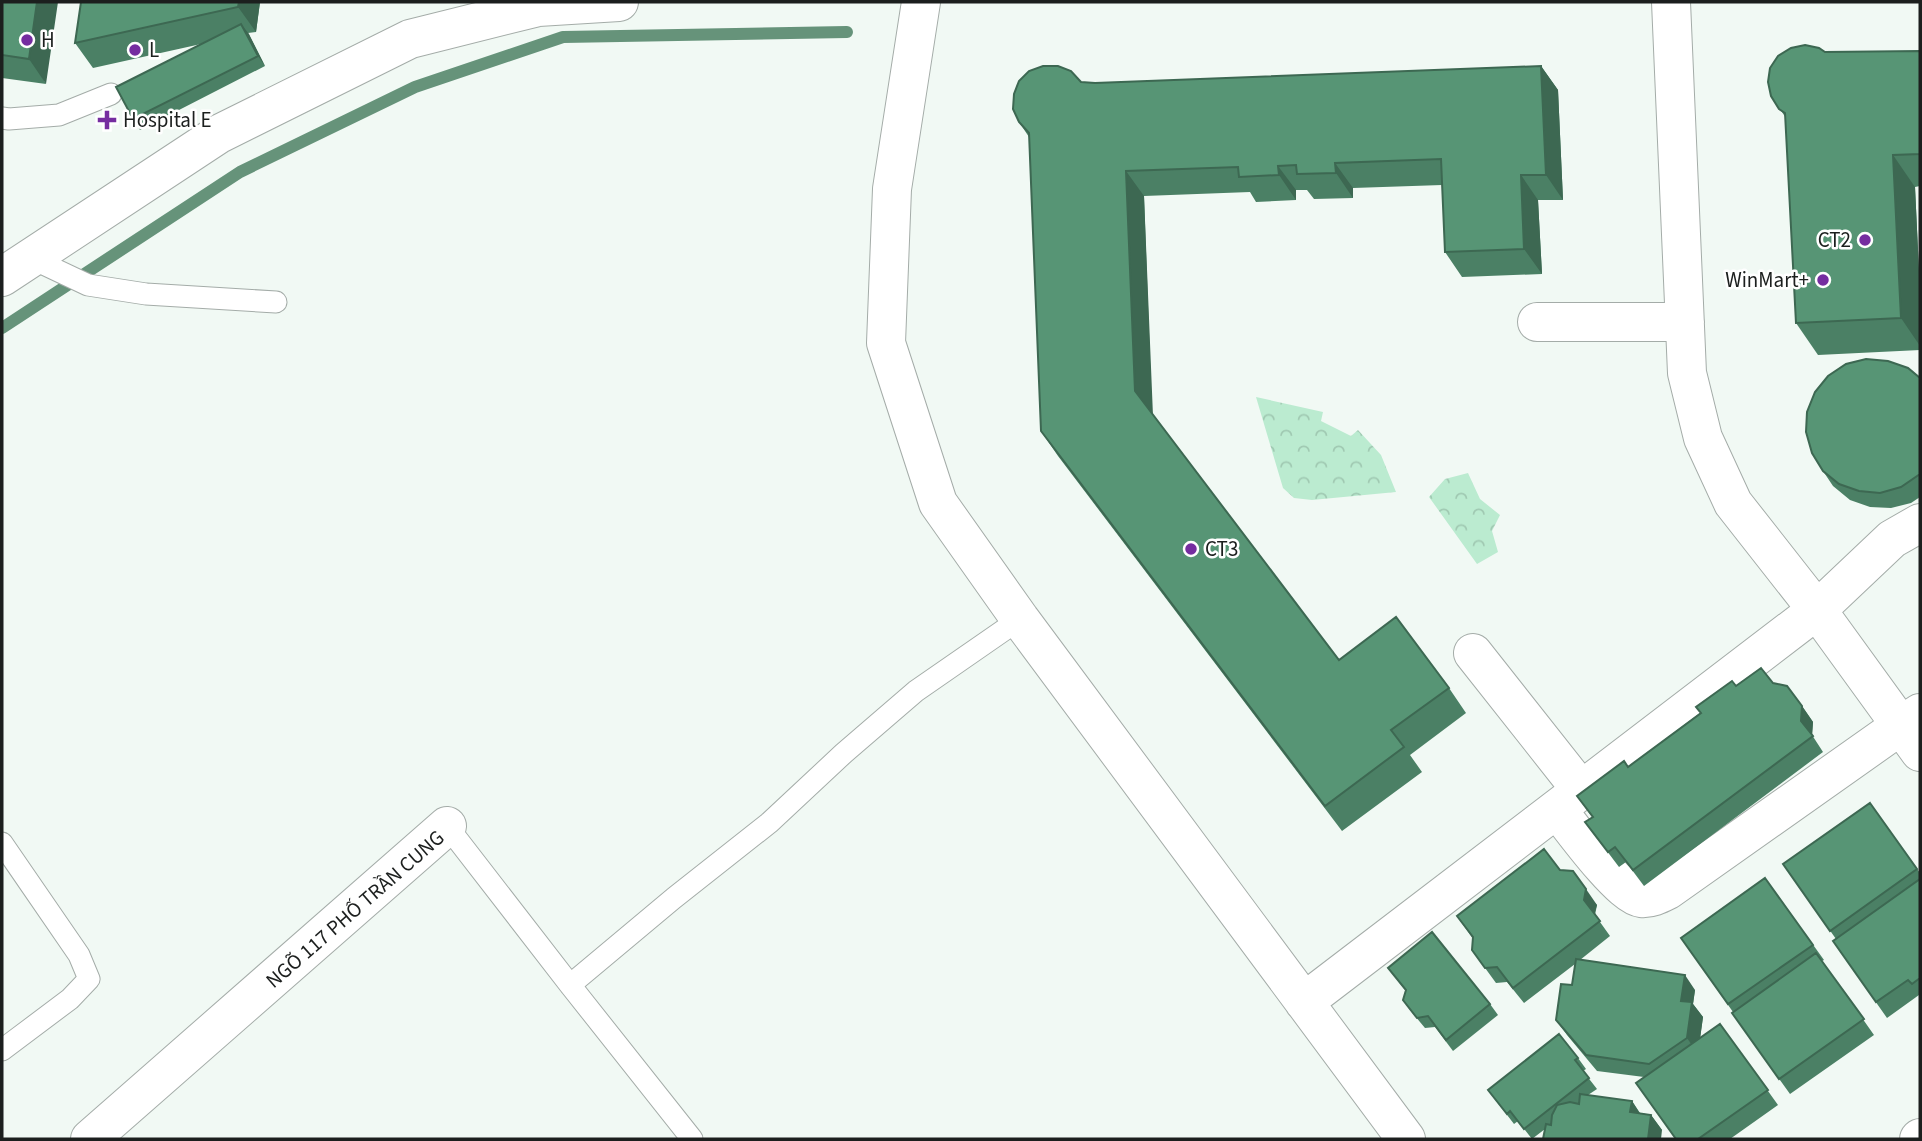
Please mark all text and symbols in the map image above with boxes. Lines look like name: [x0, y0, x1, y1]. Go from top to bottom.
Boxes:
place label: H: [41, 25, 55, 55]
marker: H: [19, 32, 35, 48]
place label: L: [149, 35, 159, 65]
marker: L: [127, 42, 143, 58]
place label: Hospital E: [123, 105, 212, 135]
marker: Hospital E: [97, 110, 117, 130]
place label: CT2: [1818, 225, 1851, 255]
marker: CT2: [1857, 232, 1873, 248]
place label: WinMart+: [1725, 265, 1809, 295]
marker: WinMart+: [1815, 272, 1831, 288]
place label: CT3: [1205, 534, 1238, 564]
marker: CT3: [1183, 541, 1199, 557]
street label: NGÕ 117 PHỐ TRẦN CUNG: [259, 823, 451, 995]

